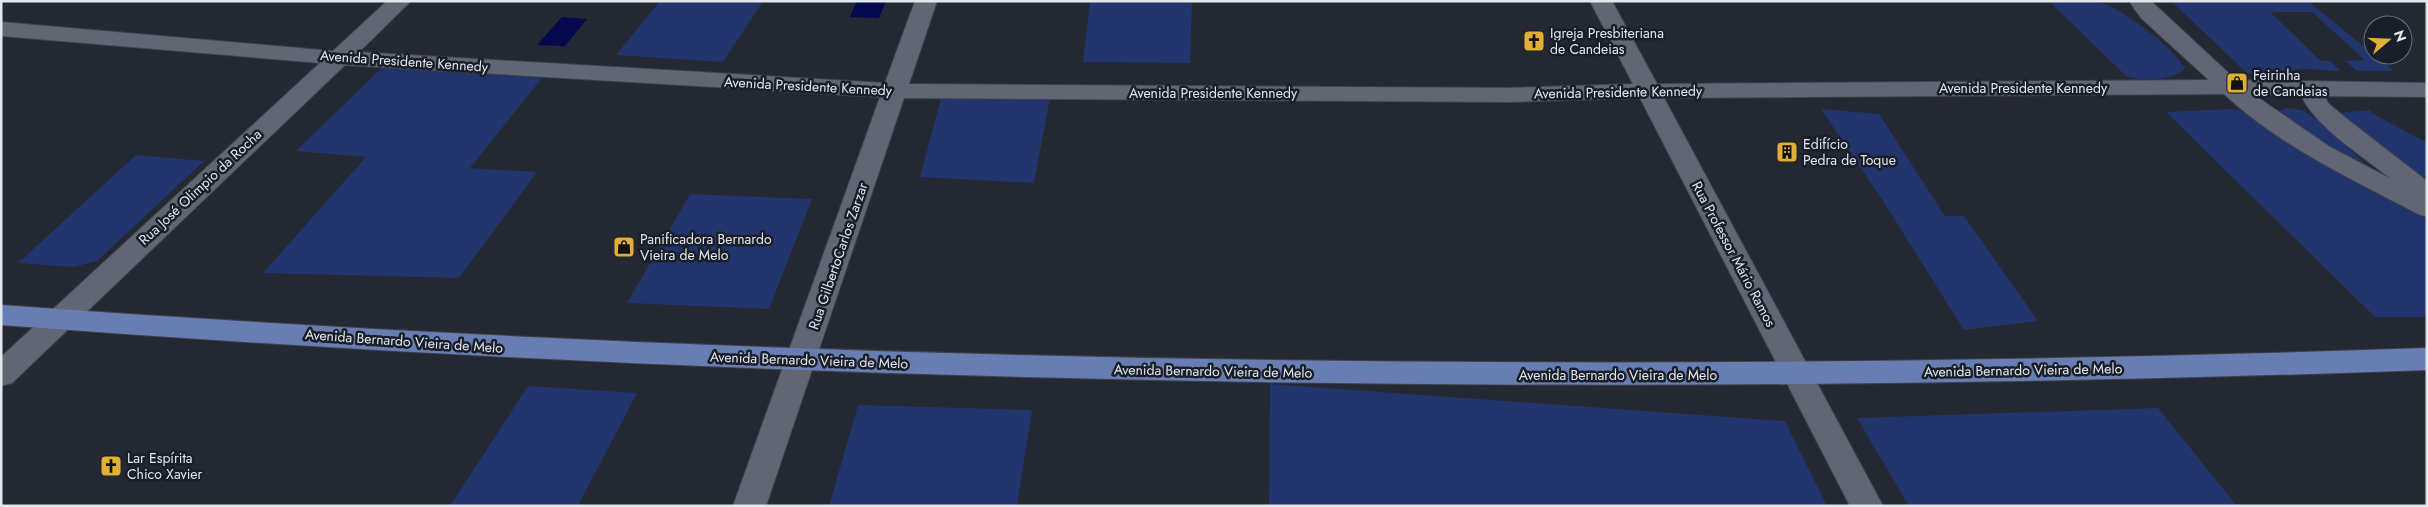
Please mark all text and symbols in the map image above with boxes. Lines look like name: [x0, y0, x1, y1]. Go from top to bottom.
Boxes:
north arrow: [2363, 15, 2413, 65]
place label: Igreja Presbiteriana de Candeias: [1550, 23, 1664, 59]
text: N: [2389, 27, 2412, 44]
church icon: Igreja Presbiteriana de Candeias: [1522, 29, 1546, 53]
street label: Avenida Presidente Kennedy: [319, 45, 489, 77]
place label: Feirinha de Candeias: [2253, 65, 2328, 101]
shop icon: Feirinha de Candeias: [2225, 71, 2249, 95]
street label: Avenida Presidente Kennedy: [724, 72, 893, 100]
street label: Avenida Presidente Kennedy: [1939, 78, 2108, 98]
street label: Avenida Presidente Kennedy: [1534, 81, 1703, 103]
street label: Avenida Presidente Kennedy: [1129, 83, 1298, 103]
street label: Rua José Olimpio da Rocha: [134, 125, 266, 249]
place label: Edifício Pedra de Toque: [1803, 134, 1896, 170]
building icon: Edifício Pedra de Toque: [1775, 140, 1799, 164]
street label: Rua Professor Mário Ramos: [1687, 178, 1781, 331]
street label: Rua GilbertoCarlos Zarzar: [803, 180, 873, 332]
place label: Panificadora Bernardo Vieira de Melo: [640, 229, 772, 265]
shop icon: Panificadora Bernardo Vieira de Melo: [612, 235, 636, 259]
street label: Avenida Bernardo Vieira de Melo: [304, 324, 504, 358]
street label: Avenida Bernardo Vieira de Melo: [710, 347, 909, 373]
street label: Avenida Bernardo Vieira de Melo: [1924, 358, 2123, 382]
street label: Avenida Bernardo Vieira de Melo: [1114, 359, 1313, 383]
street label: Avenida Bernardo Vieira de Melo: [1519, 365, 1718, 385]
place label: Lar Espírita Chico Xavier: [127, 448, 203, 484]
church icon: Lar Espírita Chico Xavier: [99, 454, 123, 478]

